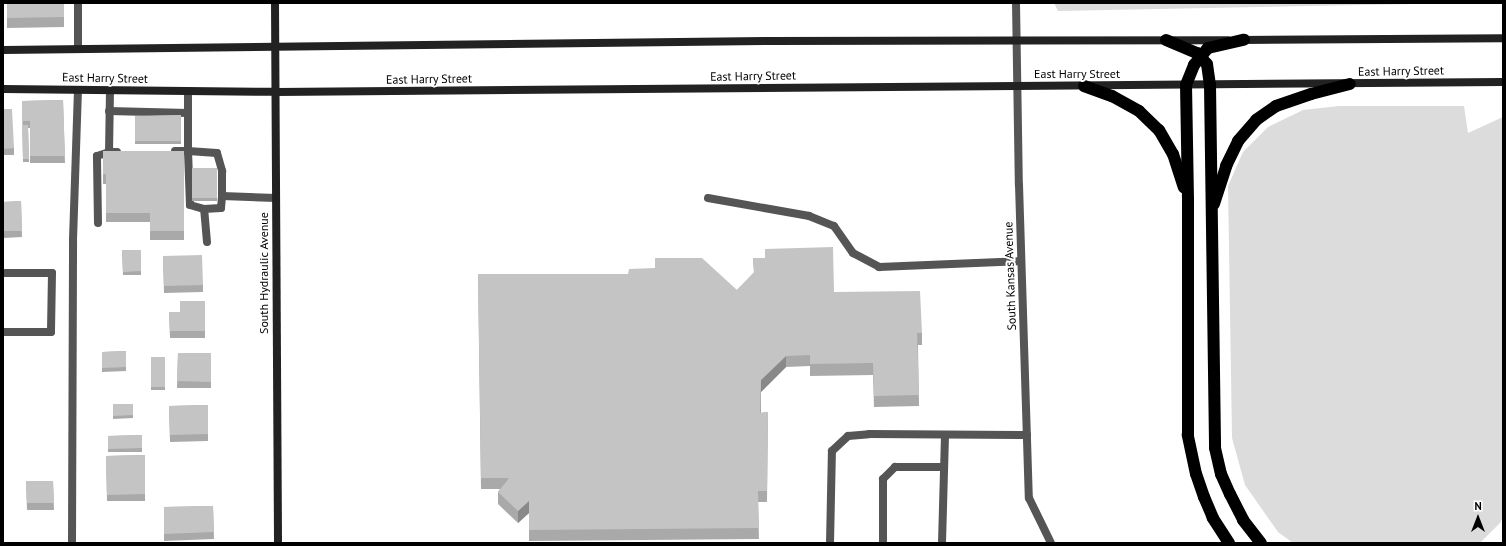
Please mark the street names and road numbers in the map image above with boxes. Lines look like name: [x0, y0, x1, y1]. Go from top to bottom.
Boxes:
street label: East Harry Street: [1358, 63, 1444, 79]
street label: East Harry Street: [1034, 67, 1120, 81]
street label: East Harry Street: [710, 68, 796, 84]
street label: East Harry Street: [62, 70, 148, 86]
street label: East Harry Street: [386, 71, 472, 87]
street label: South Hydraulic Avenue: [257, 212, 271, 334]
street label: South Kansas Avenue: [1001, 221, 1019, 331]

